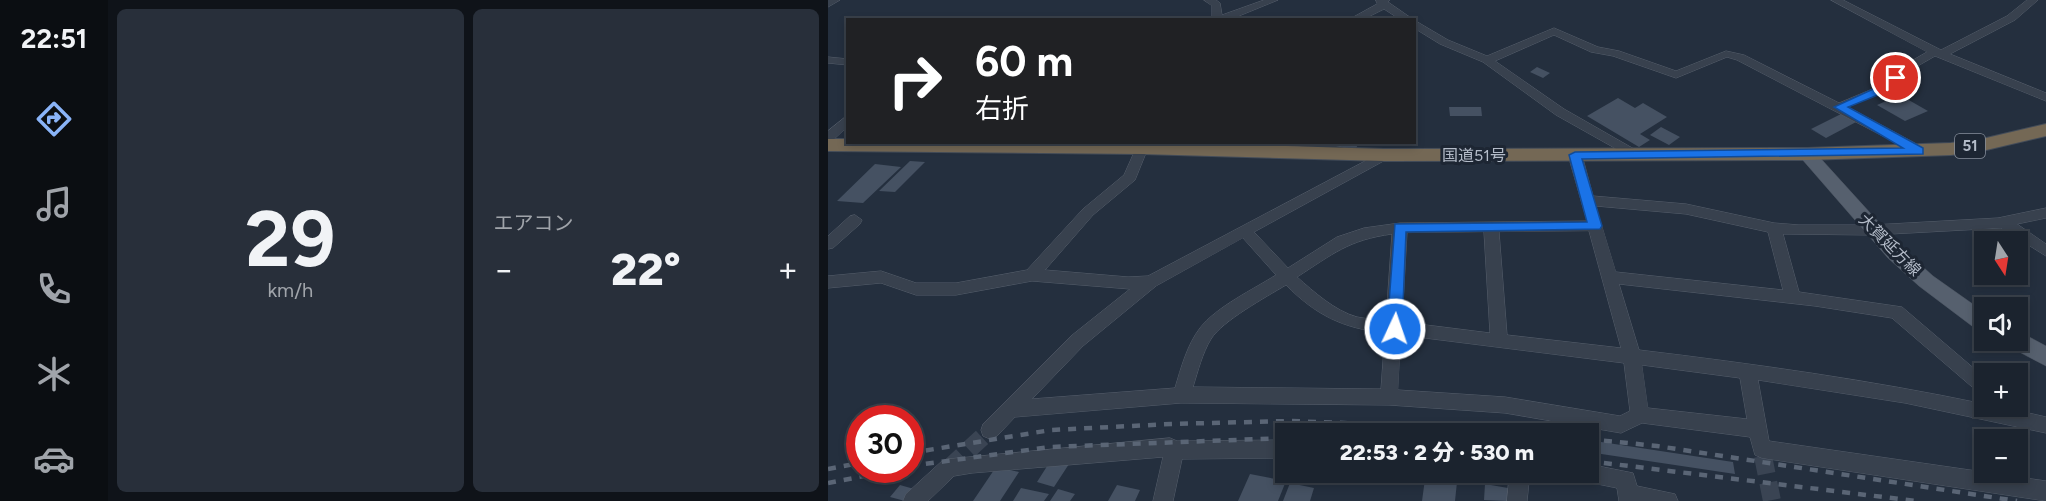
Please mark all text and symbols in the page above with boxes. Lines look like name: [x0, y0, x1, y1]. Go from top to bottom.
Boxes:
text: 22:51: [21, 22, 87, 55]
text: 60 m: [975, 36, 1073, 87]
icon: right: [876, 42, 954, 120]
pin: [1870, 52, 1921, 103]
icon: arrive: [1879, 61, 1912, 94]
text: 右折: [975, 92, 1029, 125]
icon: directions: [33, 98, 75, 140]
road number: 51: [1955, 134, 1985, 158]
street label: 国道51号: [1442, 146, 1506, 165]
icon: music: [33, 183, 75, 225]
text: 29: [245, 192, 335, 286]
street label: 大賀延方線: [1855, 210, 1925, 280]
text: エアコン: [494, 211, 574, 235]
north arrow: [1974, 231, 2028, 285]
map controls: [1974, 231, 2028, 483]
text: 22°: [611, 242, 681, 296]
text: −: [494, 250, 514, 289]
text: +: [777, 250, 798, 289]
icon: phone: [33, 268, 75, 310]
text: km/h: [267, 278, 313, 302]
position arrow: [1363, 297, 1427, 361]
button: sound: [1974, 297, 2028, 351]
icon: climate: [33, 353, 75, 395]
button: +: [1974, 363, 2028, 417]
speed limit sign: 30: [846, 405, 924, 483]
button: −: [1974, 429, 2028, 483]
icon: car: [33, 438, 75, 480]
text: 22:53 · 2 分 · 530 m: [1340, 439, 1534, 466]

